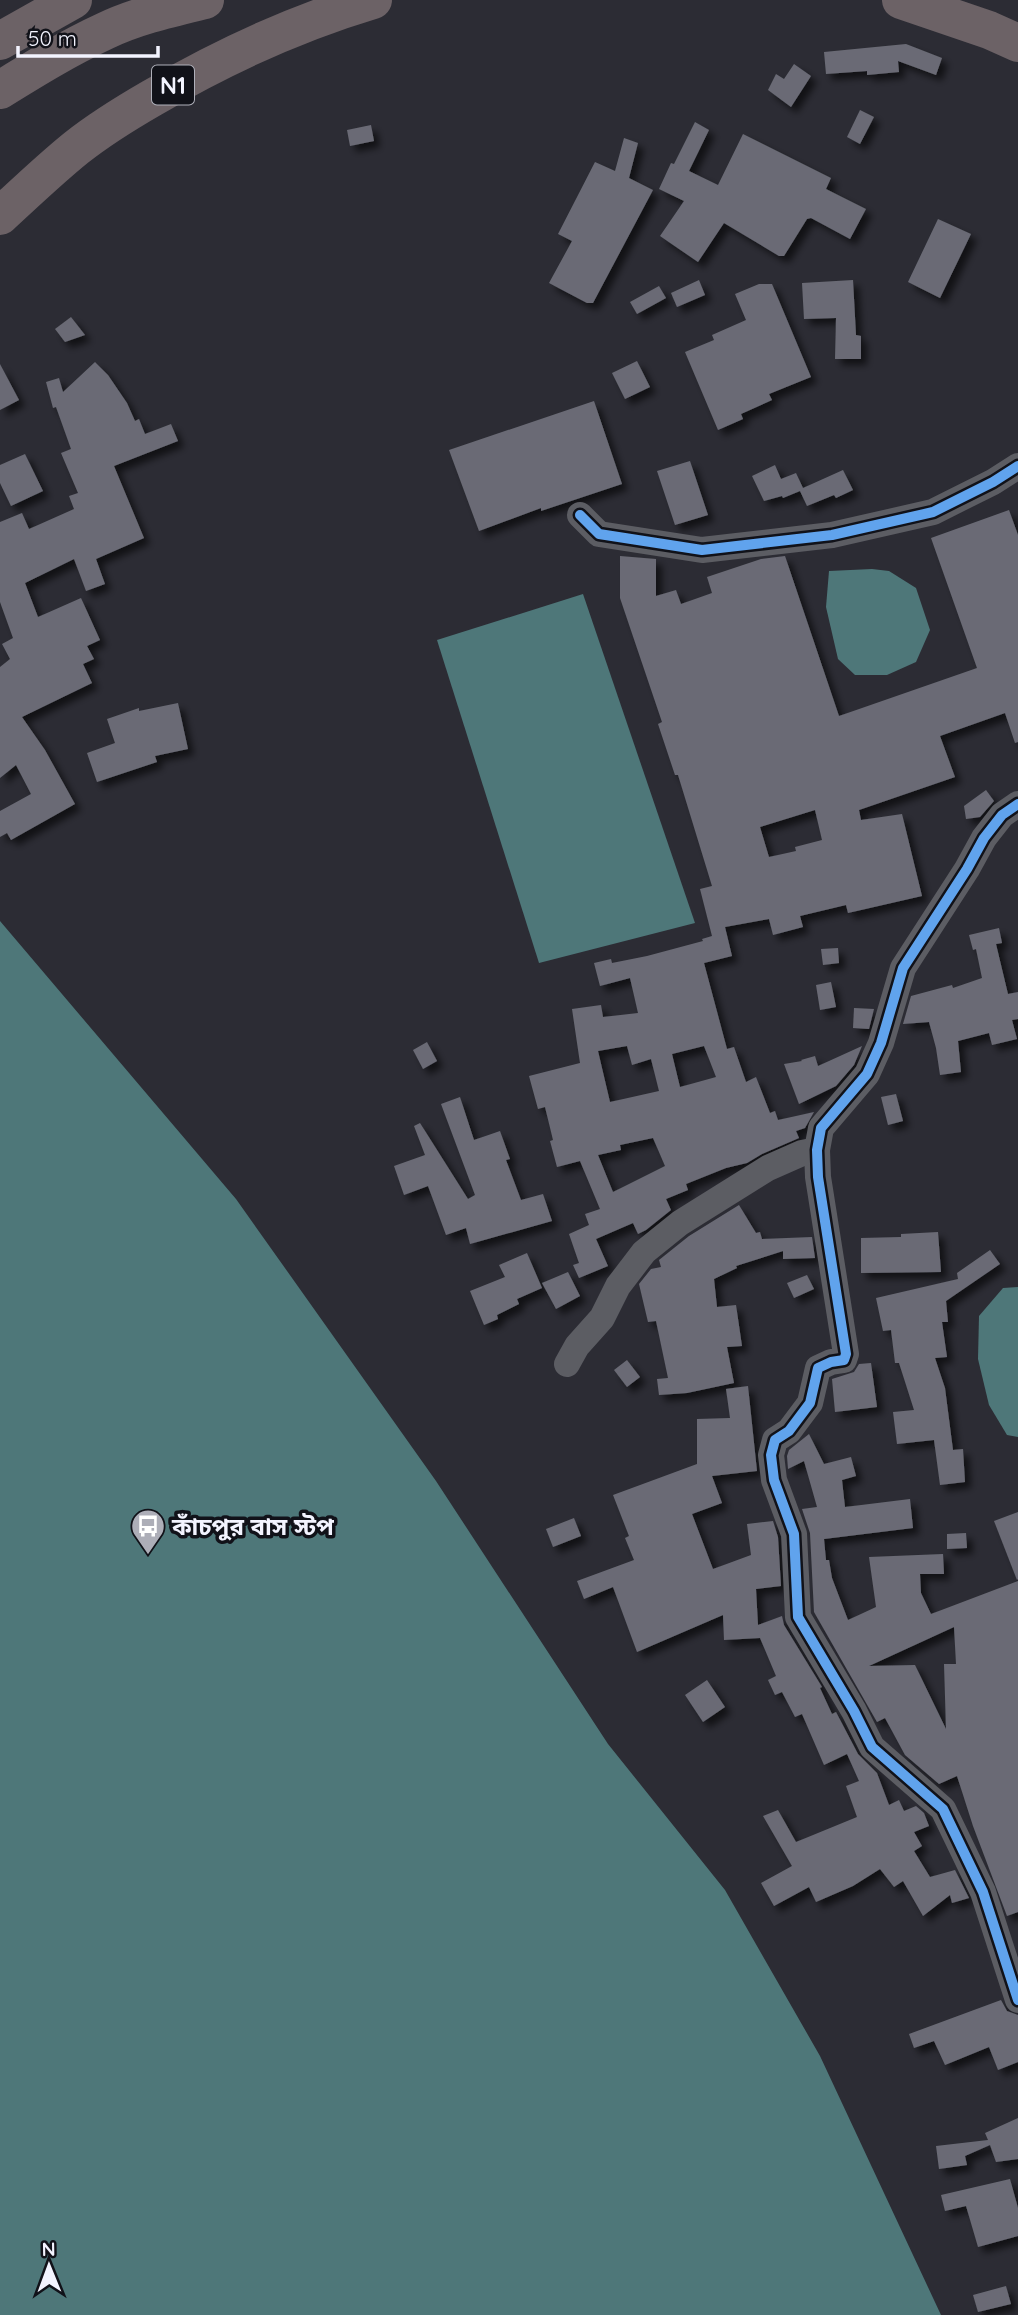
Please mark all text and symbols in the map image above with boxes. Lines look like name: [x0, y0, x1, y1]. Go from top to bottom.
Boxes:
scale bar: [18, 14, 158, 58]
text: 50 m: [28, 25, 77, 51]
road number: N1: [152, 66, 194, 104]
bus stop icon: কাঁচপুর বাস স্টপ: [129, 1507, 167, 1556]
place label: কাঁচপুর বাস স্টপ: [171, 1511, 334, 1541]
north arrow: [14, 2231, 84, 2301]
text: N: [42, 2237, 56, 2261]

